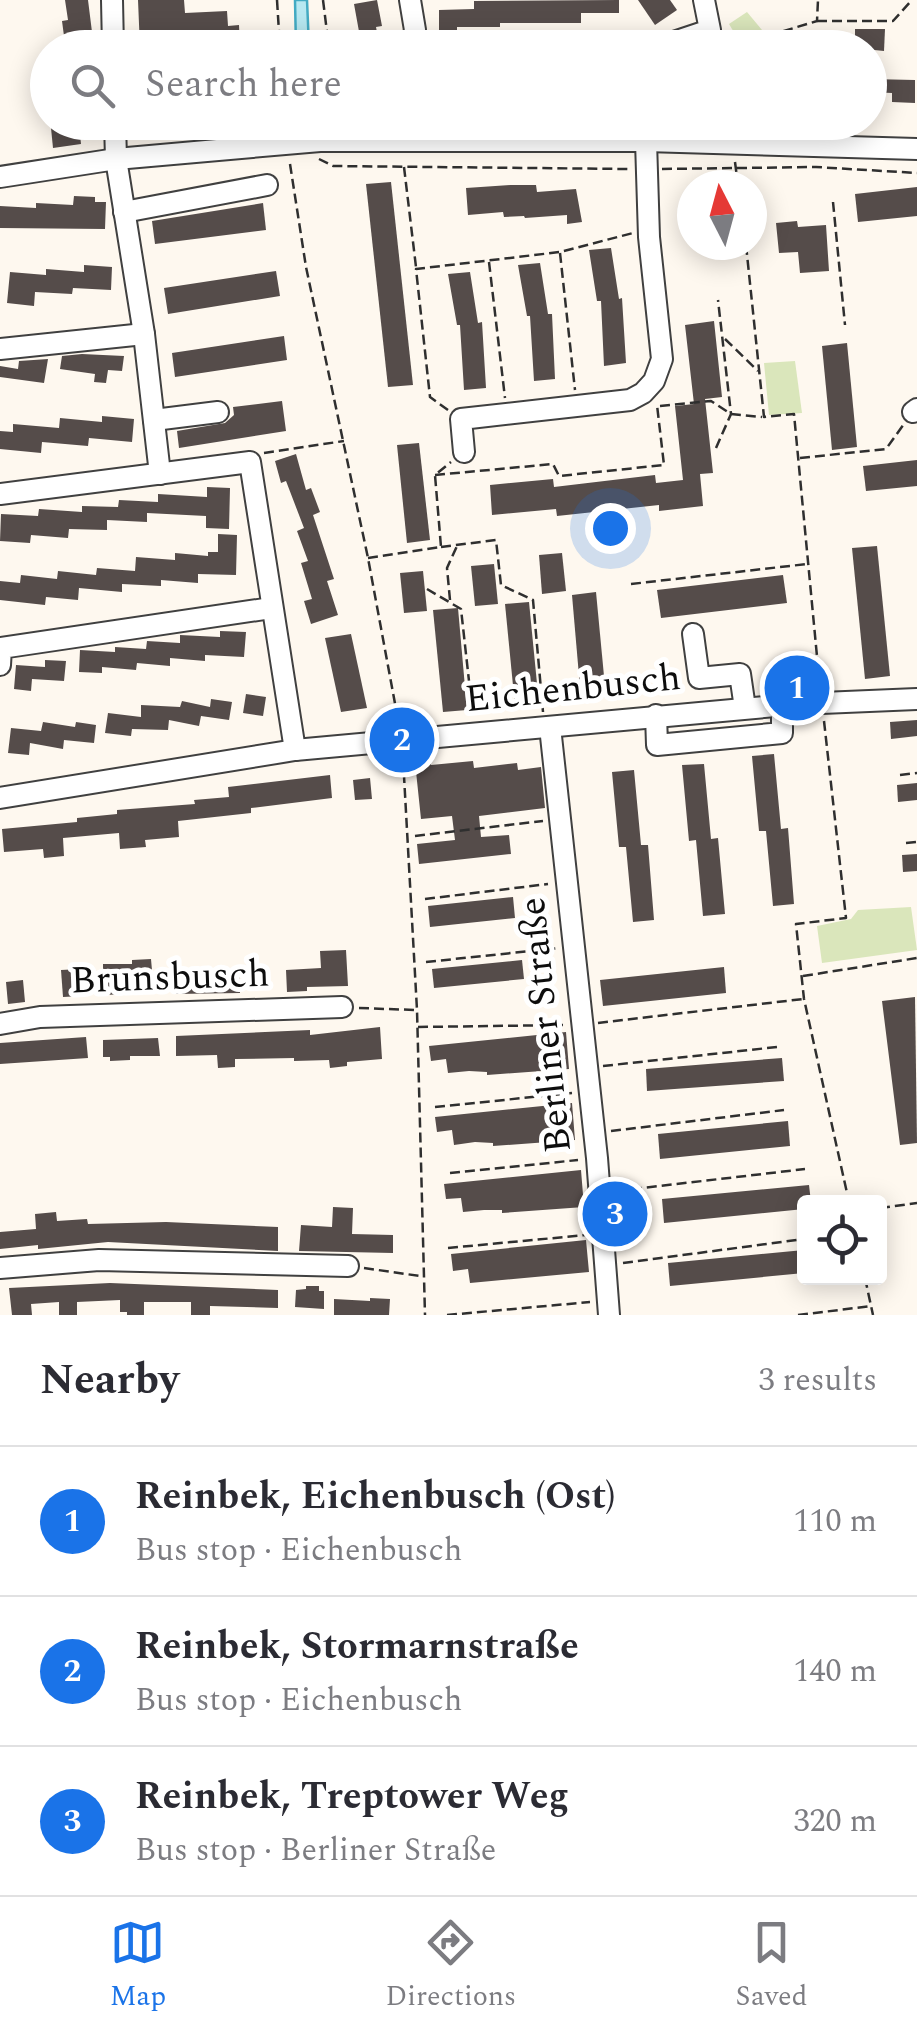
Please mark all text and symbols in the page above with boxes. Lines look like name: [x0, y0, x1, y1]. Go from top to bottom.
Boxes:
search box: [30, 30, 887, 140]
text: Search here: [145, 56, 342, 114]
icon: search: [65, 58, 120, 113]
north arrow: [677, 170, 767, 260]
your location: [585, 503, 636, 554]
street label: Eichenbusch: [462, 649, 684, 729]
pin: 1: [764, 650, 830, 726]
pin: 2: [370, 702, 434, 778]
street label: Berliner Straße: [504, 894, 588, 1156]
street label: Brunsbusch: [70, 946, 270, 1010]
pin: 3: [582, 1176, 648, 1252]
map controls: [797, 1195, 887, 1285]
button: locate: [797, 1195, 887, 1285]
text: Nearby: [40, 1349, 179, 1412]
text: 3 results: [758, 1356, 877, 1405]
text: Reinbek, Eichenbusch (Ost): [135, 1468, 615, 1526]
text: 1: [64, 1497, 81, 1546]
text: 110 m: [793, 1497, 877, 1546]
text: Bus stop · Eichenbusch: [135, 1526, 462, 1575]
text: Reinbek, Stormarnstraße: [135, 1618, 579, 1676]
text: 2: [64, 1647, 81, 1696]
text: 140 m: [793, 1647, 877, 1696]
text: Bus stop · Eichenbusch: [135, 1676, 462, 1725]
text: Reinbek, Treptower Weg: [135, 1768, 569, 1826]
text: 3: [64, 1797, 81, 1846]
text: 320 m: [793, 1797, 877, 1846]
text: Bus stop · Berliner Straße: [135, 1826, 496, 1875]
tab: Map: [110, 1915, 166, 2018]
tab: Directions: [385, 1915, 516, 2018]
tab: Saved: [736, 1915, 807, 2018]

